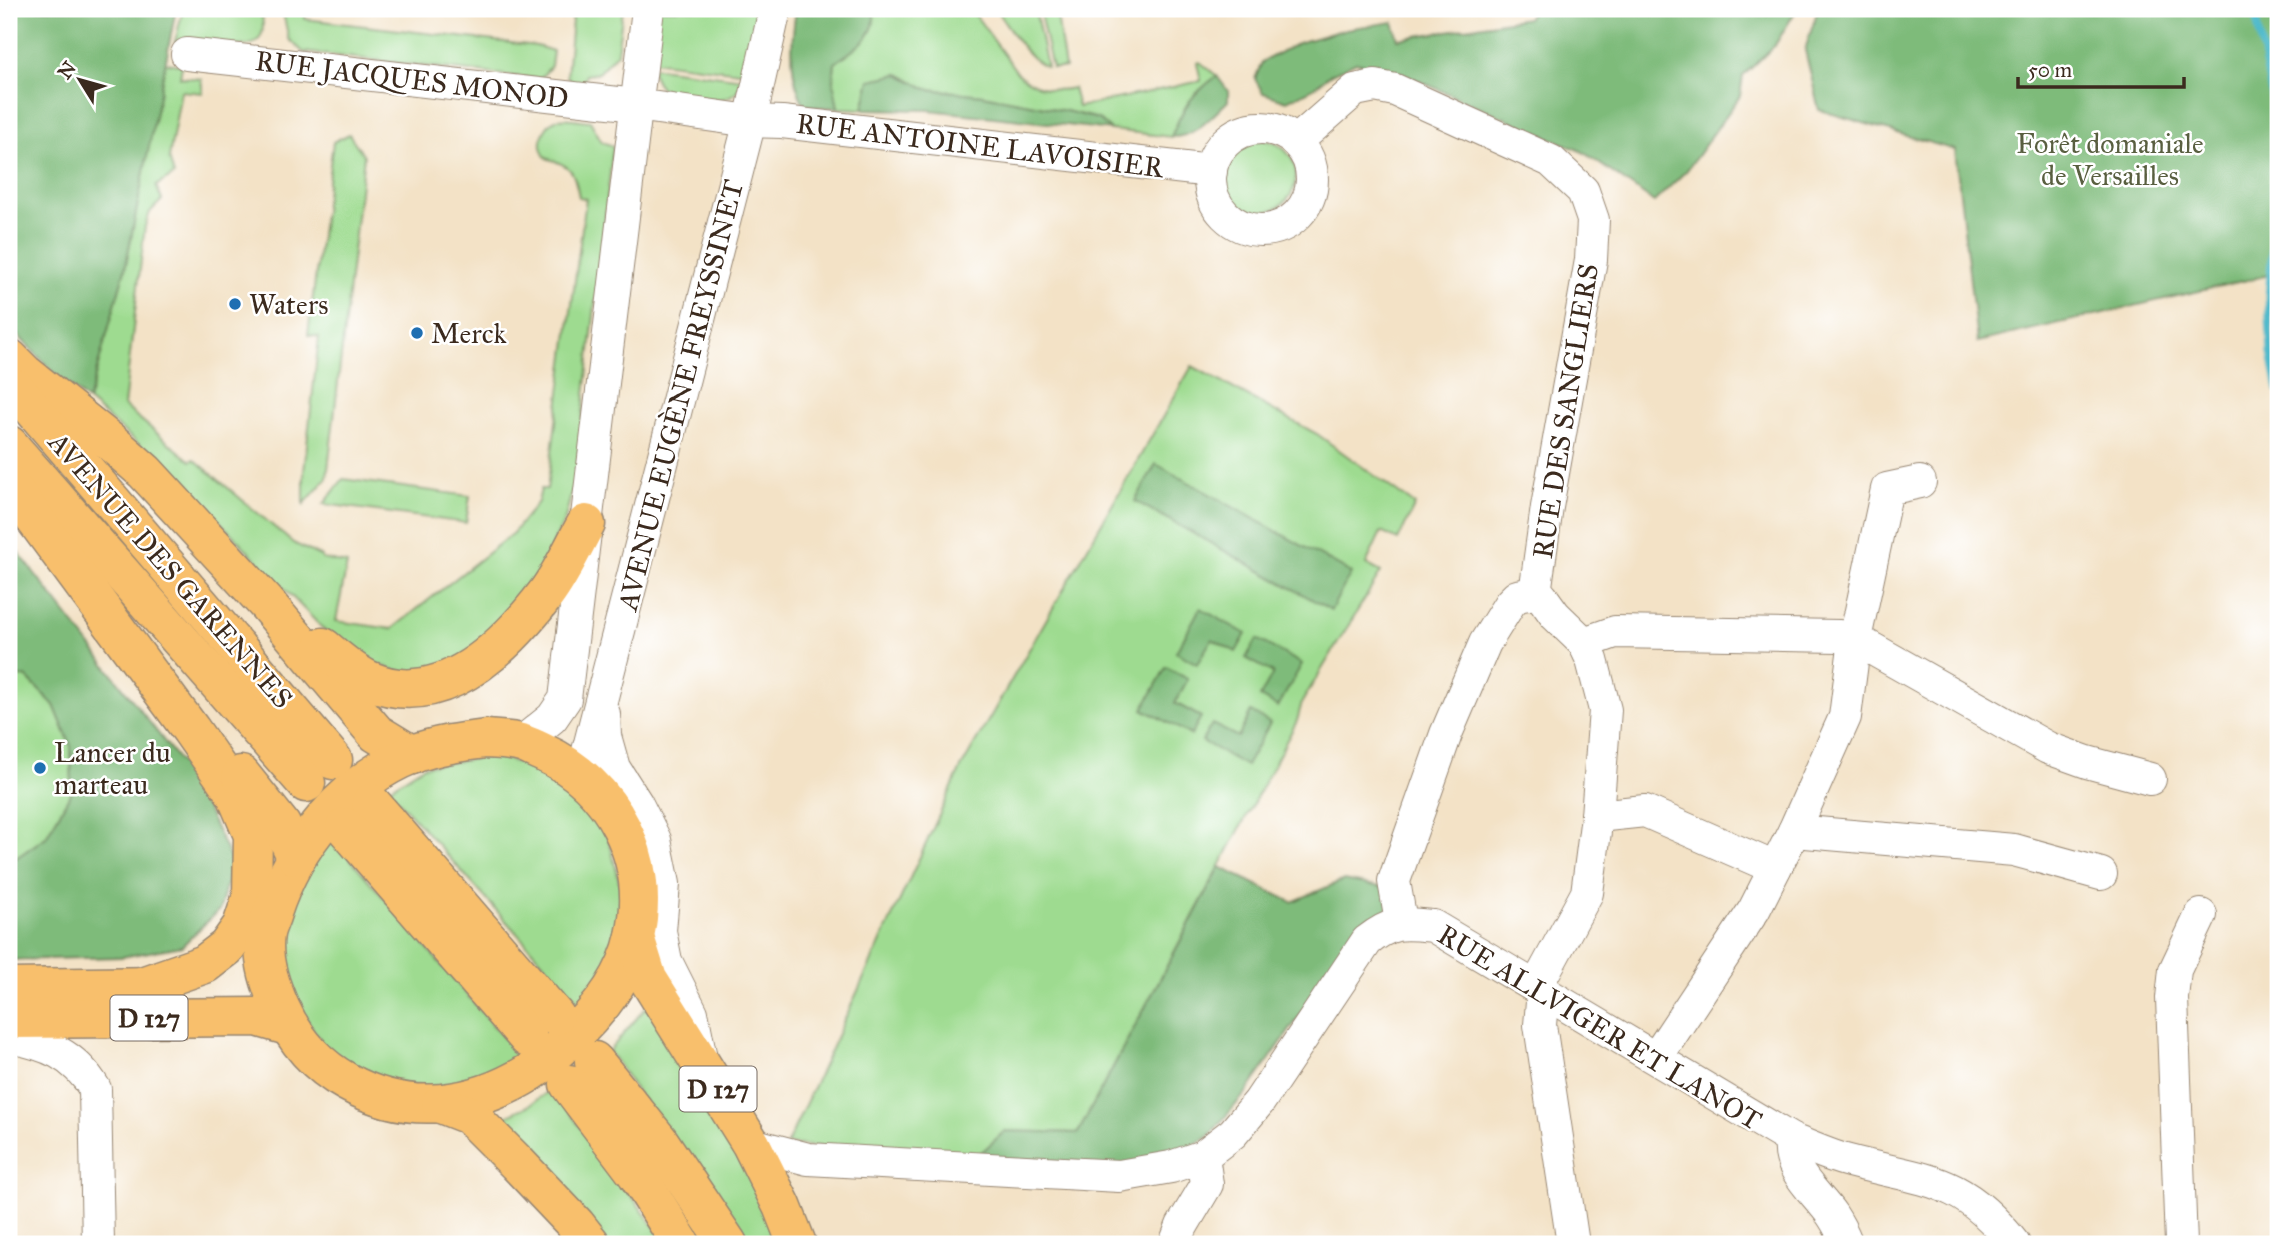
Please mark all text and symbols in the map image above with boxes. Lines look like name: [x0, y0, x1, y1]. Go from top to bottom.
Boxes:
street label: RUE JACQUES MONOD: [253, 43, 571, 116]
north arrow: [46, 46, 116, 116]
scale bar: [2018, 46, 2184, 90]
text: N: [53, 57, 81, 83]
text: 50 m: [2028, 57, 2073, 83]
street label: RUE ANTOINE LAVOISIER: [794, 106, 1167, 186]
park label: Forêt domaniale de Versailles: [2016, 126, 2204, 193]
street label: AVENUE EUGÈNE FREYSSINET: [610, 176, 751, 615]
street label: RUE DES SANGLIERS: [1525, 261, 1606, 561]
place label: Waters: [249, 287, 328, 322]
marker: Waters: [227, 296, 243, 312]
place label: Merck: [431, 316, 506, 351]
marker: Merck: [409, 325, 425, 341]
street label: AVENUE DES GARENNES: [40, 424, 300, 716]
place label: Lancer du marteau: [54, 735, 171, 802]
marker: Lancer du marteau: [32, 760, 48, 776]
street label: RUE ALLVIGER ET LANOT: [1431, 917, 1768, 1138]
road number: D 127: [110, 995, 188, 1040]
road number: D 127: [680, 1066, 756, 1112]

